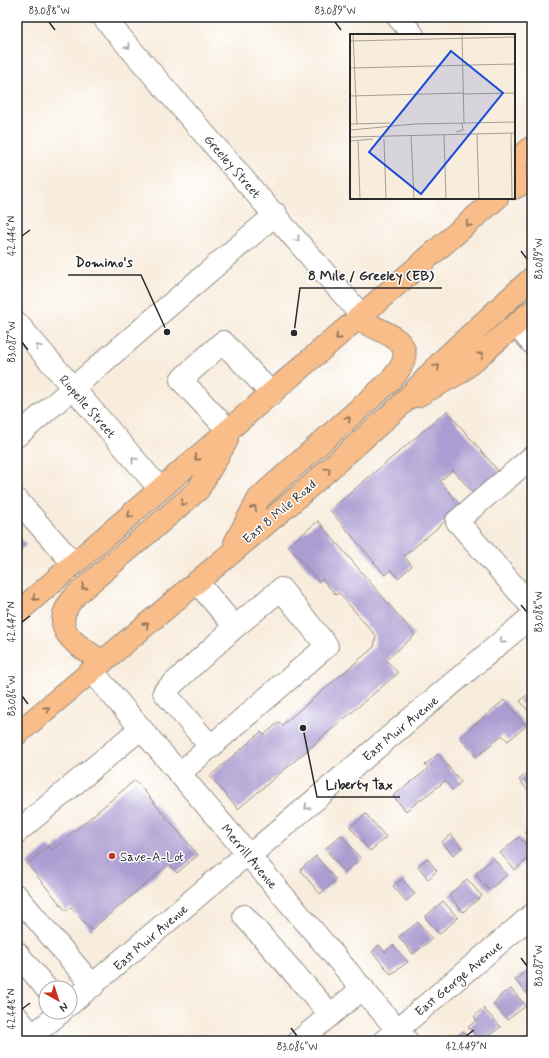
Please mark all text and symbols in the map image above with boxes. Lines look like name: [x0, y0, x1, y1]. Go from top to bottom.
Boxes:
text: 83.088°W: [28, 4, 70, 18]
text: 83.089°W: [315, 4, 356, 18]
inset map: [350, 34, 515, 199]
one-way arrow: [124, 42, 131, 49]
street label: Greeley Street: [200, 132, 264, 202]
text: 42.446°N: [5, 216, 19, 256]
one-way arrow: [465, 219, 473, 226]
one-way arrow: [292, 234, 299, 242]
text: 83.089°W: [532, 239, 546, 280]
callout: Domino's: [68, 249, 141, 275]
text: Domino's: [75, 254, 134, 272]
callout: 8 Mile / Greeley (EB): [300, 262, 442, 288]
text: 8 Mile / Greeley (EB): [308, 267, 434, 285]
text: 83.087°W: [5, 321, 19, 363]
one-way arrow: [336, 332, 343, 339]
one-way arrow: [36, 345, 43, 352]
one-way arrow: [476, 352, 483, 359]
one-way arrow: [432, 364, 439, 371]
street label: Riopelle Street: [55, 372, 119, 442]
one-way arrow: [343, 416, 351, 424]
one-way arrow: [194, 453, 202, 460]
one-way arrow: [132, 457, 139, 464]
one-way arrow: [323, 467, 331, 475]
street label: East 8 Mile Road: [240, 476, 320, 548]
one-way arrow: [181, 498, 188, 505]
one-way arrow: [249, 505, 257, 512]
one-way arrow: [128, 510, 135, 517]
one-way arrow: [82, 582, 89, 589]
text: 83.088°W: [532, 591, 546, 633]
one-way arrow: [32, 593, 39, 600]
text: 42.447°N: [5, 601, 19, 642]
one-way arrow: [141, 622, 149, 629]
one-way arrow: [500, 636, 507, 643]
text: 83.086°W: [5, 676, 19, 716]
street label: East Muir Avenue: [360, 692, 442, 766]
one-way arrow: [42, 706, 50, 713]
callout: Liberty Tax: [317, 771, 400, 797]
text: Liberty Tax: [325, 776, 393, 794]
one-way arrow: [305, 802, 312, 809]
street label: Merrill Avenue: [217, 821, 281, 893]
place label: Save-A-Lot: [120, 849, 184, 866]
marker: Save-A-Lot: [107, 851, 117, 861]
street label: East Muir Avenue: [110, 901, 192, 975]
street label: East George Avenue: [412, 938, 507, 1021]
text: 83.087°W: [532, 945, 546, 987]
north arrow: [38, 980, 78, 1020]
text: 42.448°N: [5, 988, 19, 1029]
text: N: [56, 999, 71, 1015]
text: 83.086°W: [277, 1040, 317, 1054]
text: 42.449°N: [446, 1040, 487, 1054]

